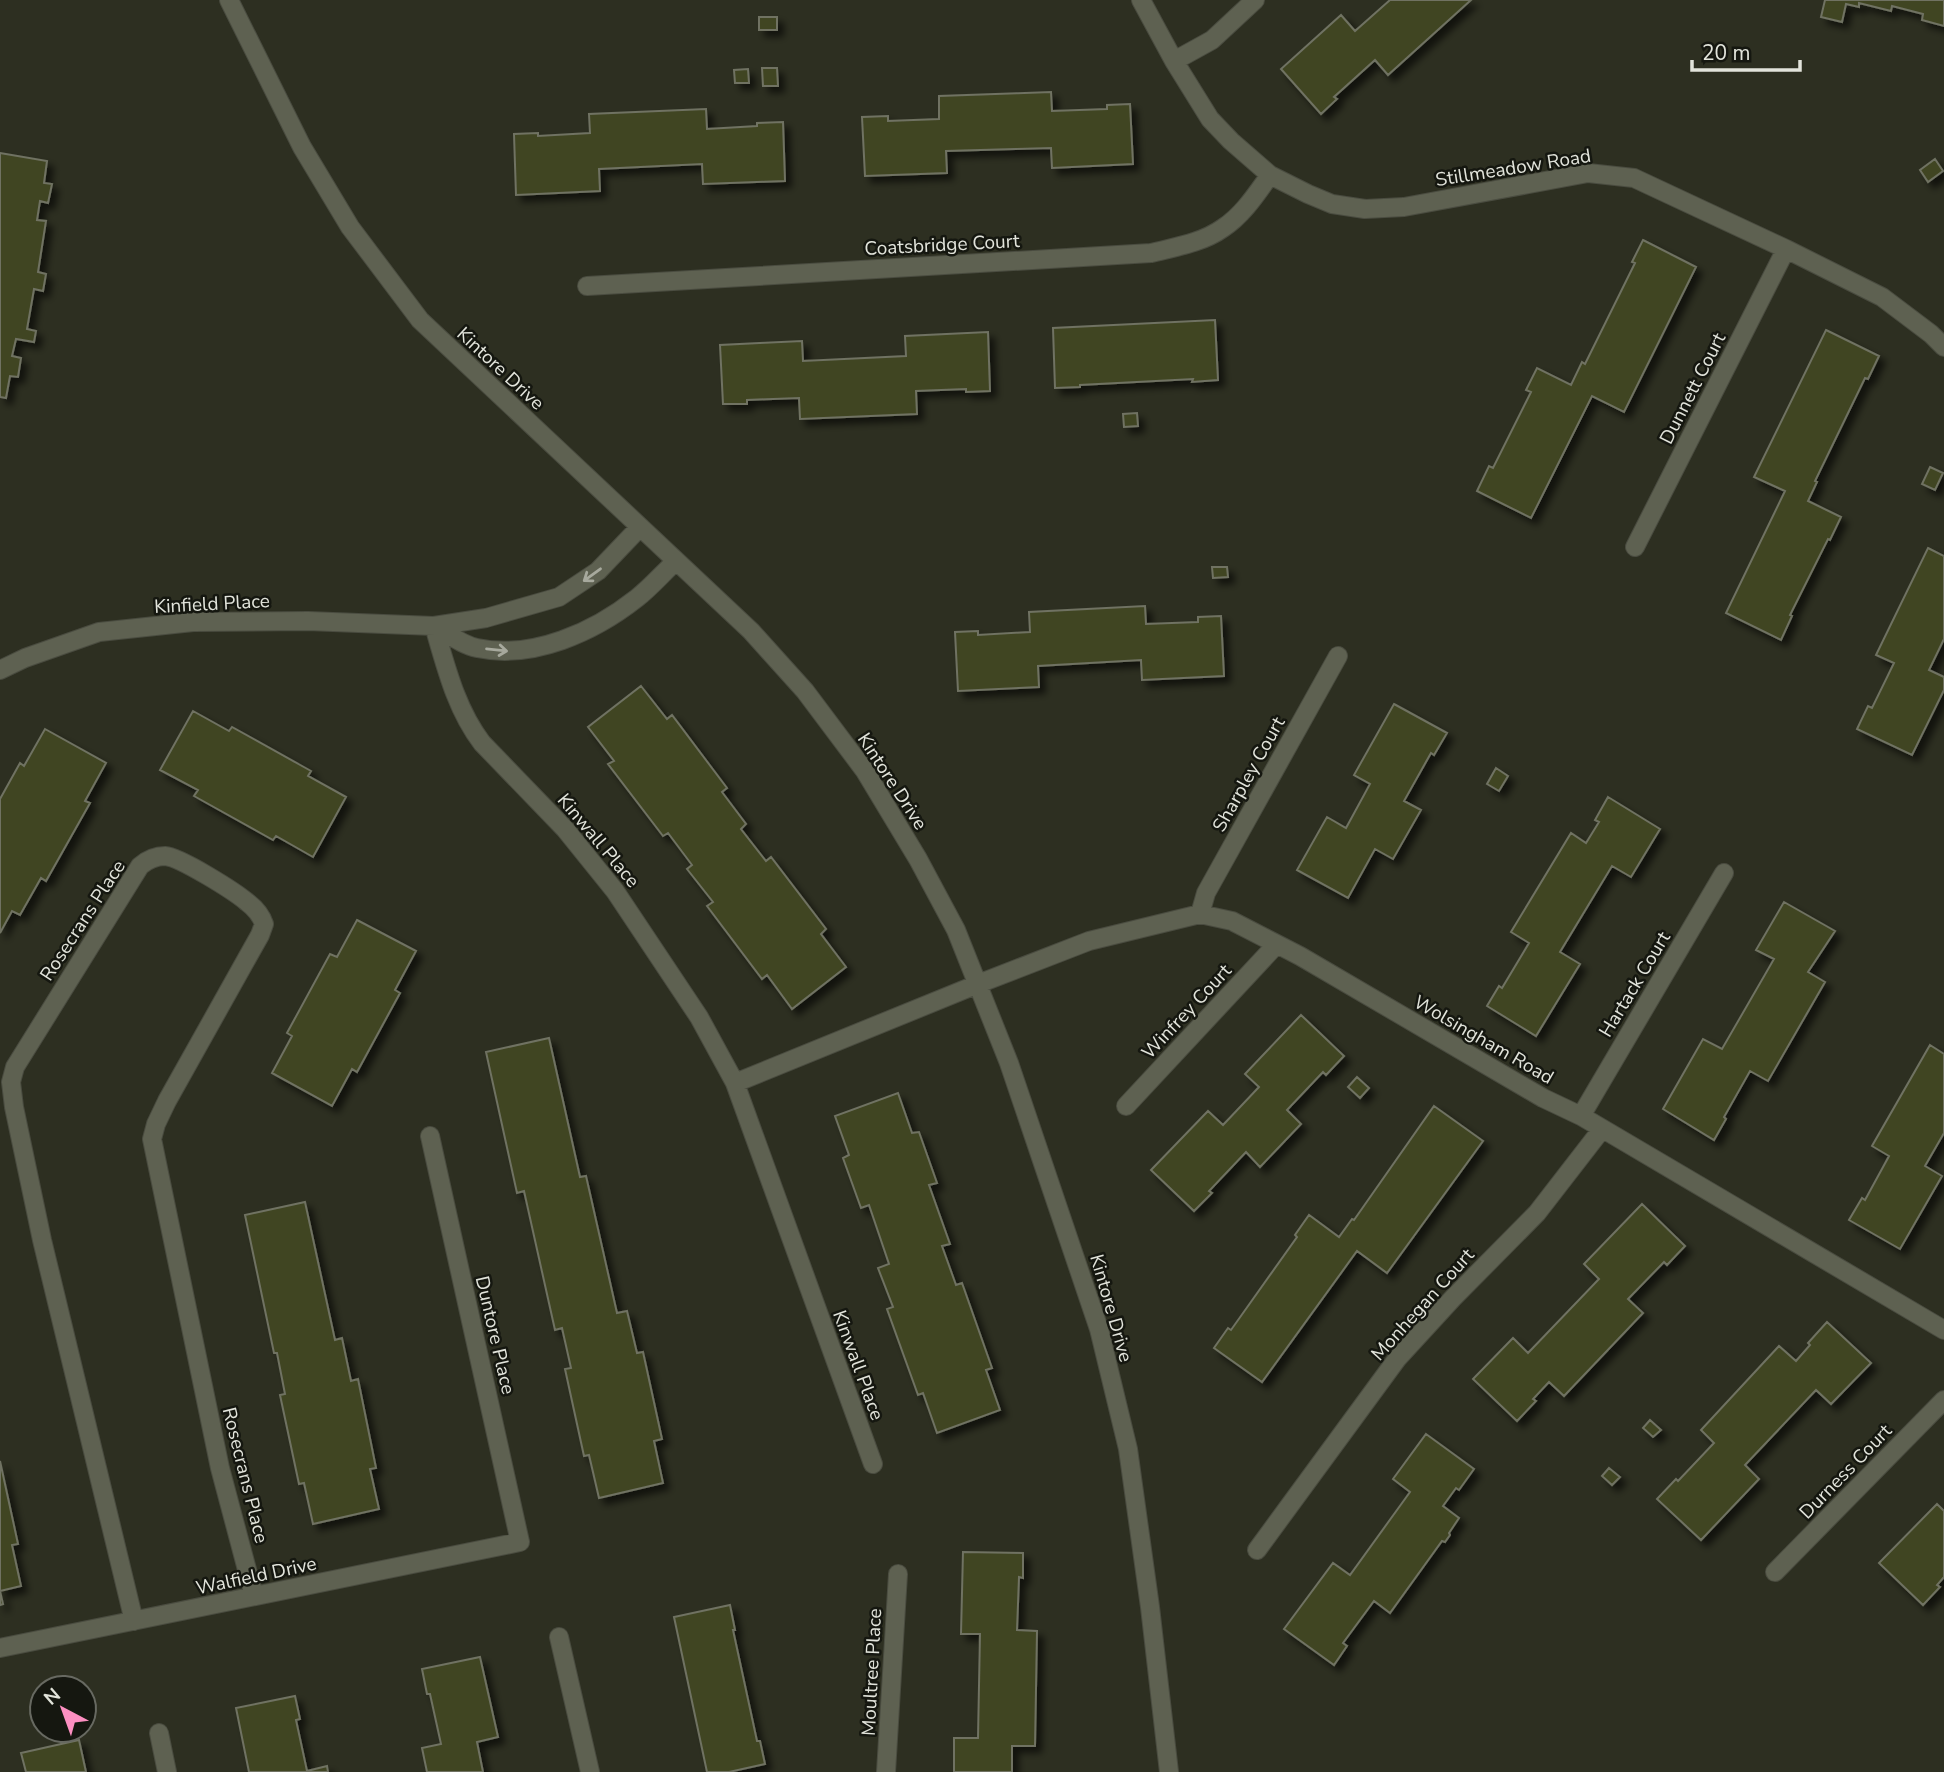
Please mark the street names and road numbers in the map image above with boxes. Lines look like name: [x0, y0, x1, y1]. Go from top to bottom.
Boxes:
street label: Stillmeadow Road: [1434, 143, 1593, 193]
street label: Coatsbridge Court: [864, 228, 1021, 262]
street label: Kintore Drive: [451, 321, 550, 416]
street label: Dunnett Court: [1654, 328, 1732, 449]
street label: Kinfield Place: [154, 588, 271, 620]
street label: Sharpley Court: [1207, 712, 1291, 837]
street label: Kintore Drive: [851, 728, 933, 835]
street label: Kinwall Place: [551, 788, 645, 893]
street label: Rosecrans Place: [34, 855, 132, 986]
street label: Hartack Court: [1593, 927, 1677, 1042]
street label: Winfrey Court: [1136, 958, 1238, 1065]
street label: Wolsingham Road: [1409, 989, 1558, 1091]
street label: Monhegan Court: [1365, 1243, 1480, 1366]
street label: Kintore Drive: [1083, 1251, 1139, 1365]
street label: Duntore Place: [469, 1273, 521, 1397]
street label: Kinwall Place: [826, 1307, 890, 1424]
street label: Rosecrans Place: [216, 1405, 274, 1546]
street label: Durness Court: [1794, 1418, 1898, 1525]
street label: Walfield Drive: [194, 1551, 319, 1601]
street label: Moultree Place: [856, 1608, 888, 1737]

